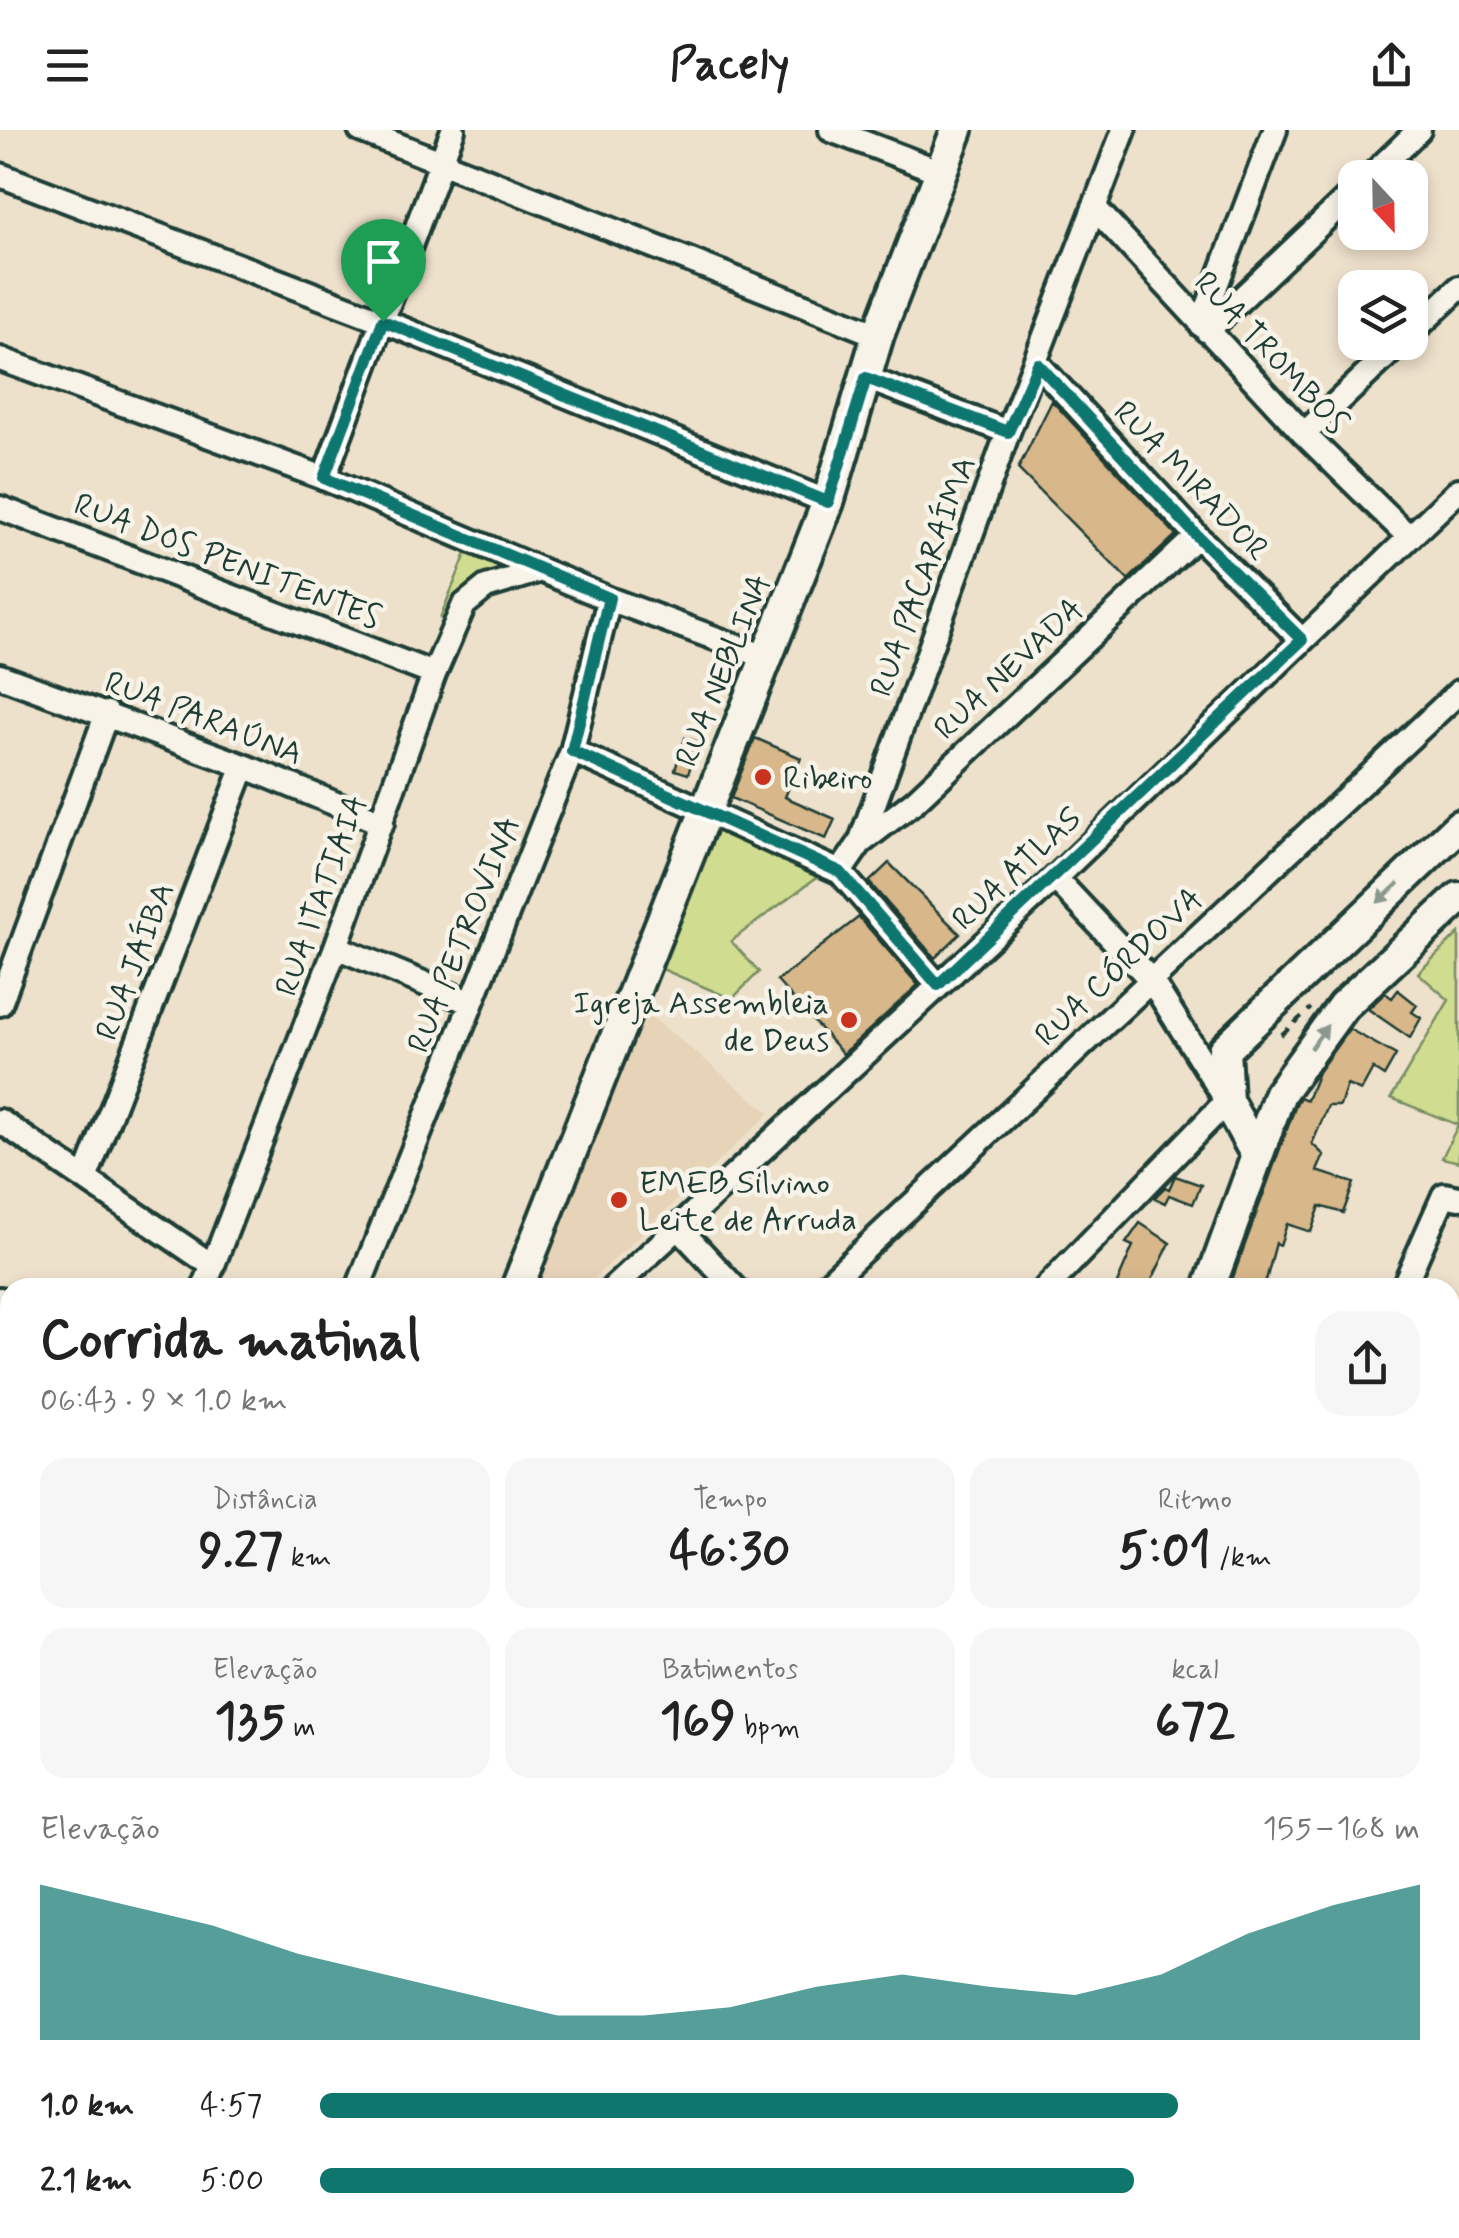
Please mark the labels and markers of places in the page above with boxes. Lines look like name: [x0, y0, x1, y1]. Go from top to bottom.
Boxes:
pin: [341, 219, 426, 322]
place label: Ribeiro: [783, 758, 873, 800]
marker: Ribeiro: [752, 766, 774, 788]
place label: Igreja Assembleia de Deus: [573, 983, 829, 1062]
marker: Igreja Assembleia de Deus: [838, 1009, 860, 1031]
place label: EMEB Silvino Leite de Arruda: [639, 1163, 857, 1242]
marker: EMEB Silvino Leite de Arruda: [608, 1189, 630, 1211]

